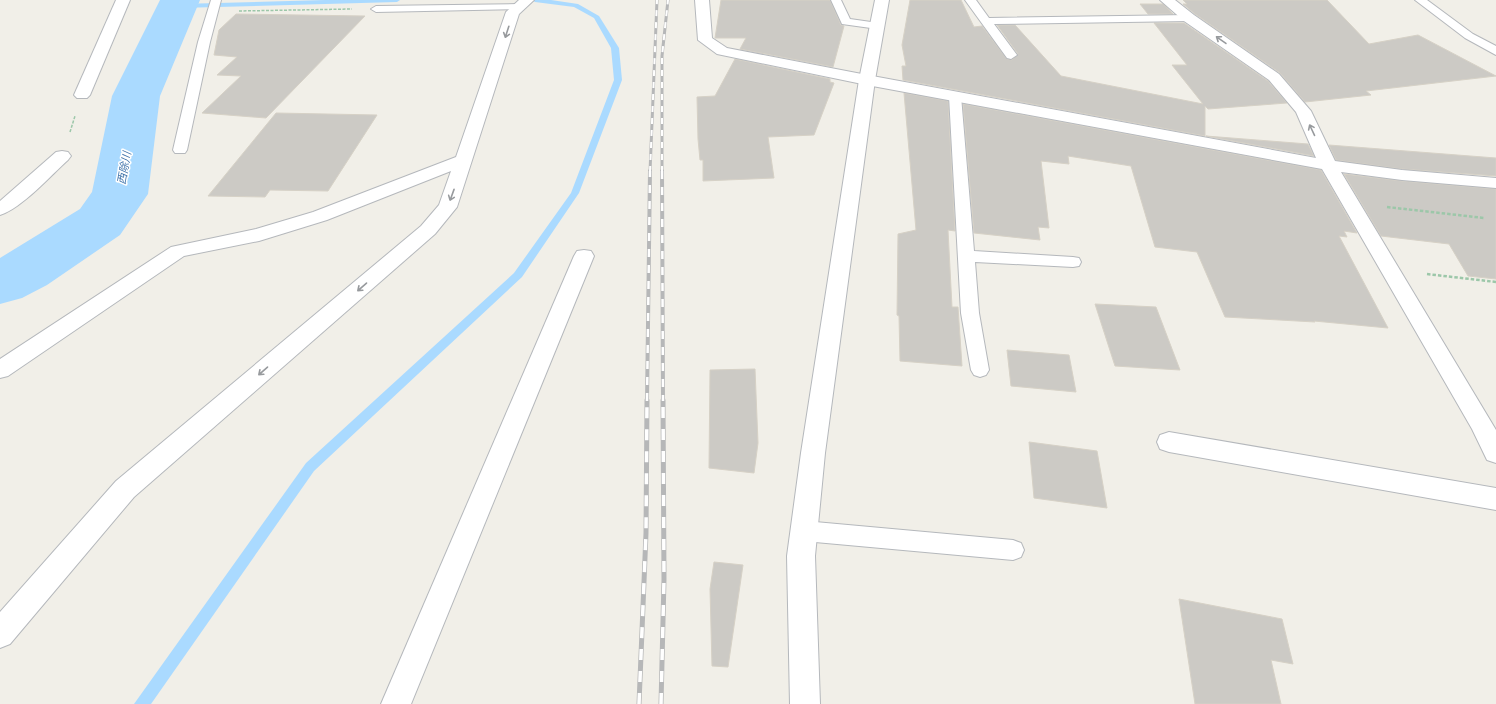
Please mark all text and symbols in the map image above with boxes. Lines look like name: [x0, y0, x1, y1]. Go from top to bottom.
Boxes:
one-way arrow: [503, 25, 510, 38]
one-way arrow: [1216, 36, 1227, 44]
one-way arrow: [1308, 124, 1315, 136]
water label: 西除川: [115, 150, 134, 185]
one-way arrow: [448, 189, 456, 201]
one-way arrow: [357, 282, 367, 291]
one-way arrow: [258, 367, 268, 376]

